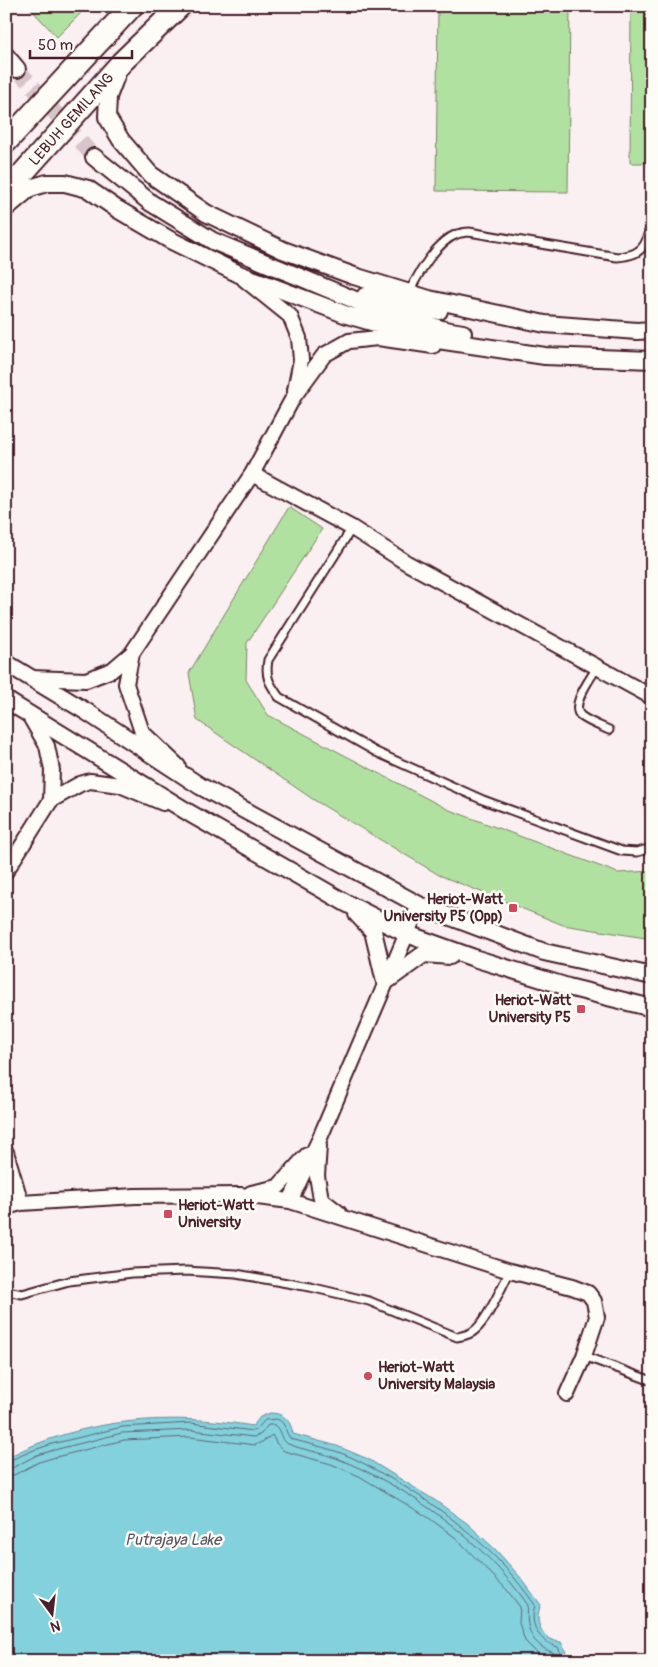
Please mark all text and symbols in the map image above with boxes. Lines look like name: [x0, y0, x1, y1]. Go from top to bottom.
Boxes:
scale bar: [30, 28, 132, 60]
text: 50 m: [38, 36, 73, 55]
street label: LEBUH GEMILANG: [25, 68, 118, 169]
place label: Heriot-Watt University P5 (Opp): [383, 890, 504, 926]
marker: Heriot-Watt University P5 (Opp): [507, 902, 519, 914]
place label: Heriot-Watt University P5: [488, 991, 572, 1027]
marker: Heriot-Watt University P5: [575, 1003, 587, 1015]
place label: Heriot-Watt University: [178, 1196, 255, 1232]
marker: Heriot-Watt University: [162, 1208, 174, 1220]
place label: Heriot-Watt University Malaysia: [378, 1358, 495, 1394]
marker: Heriot-Watt University Malaysia: [362, 1370, 374, 1382]
water label: Putrajaya Lake: [125, 1530, 223, 1550]
north arrow: [28, 1590, 78, 1640]
text: N: [48, 1617, 62, 1636]

